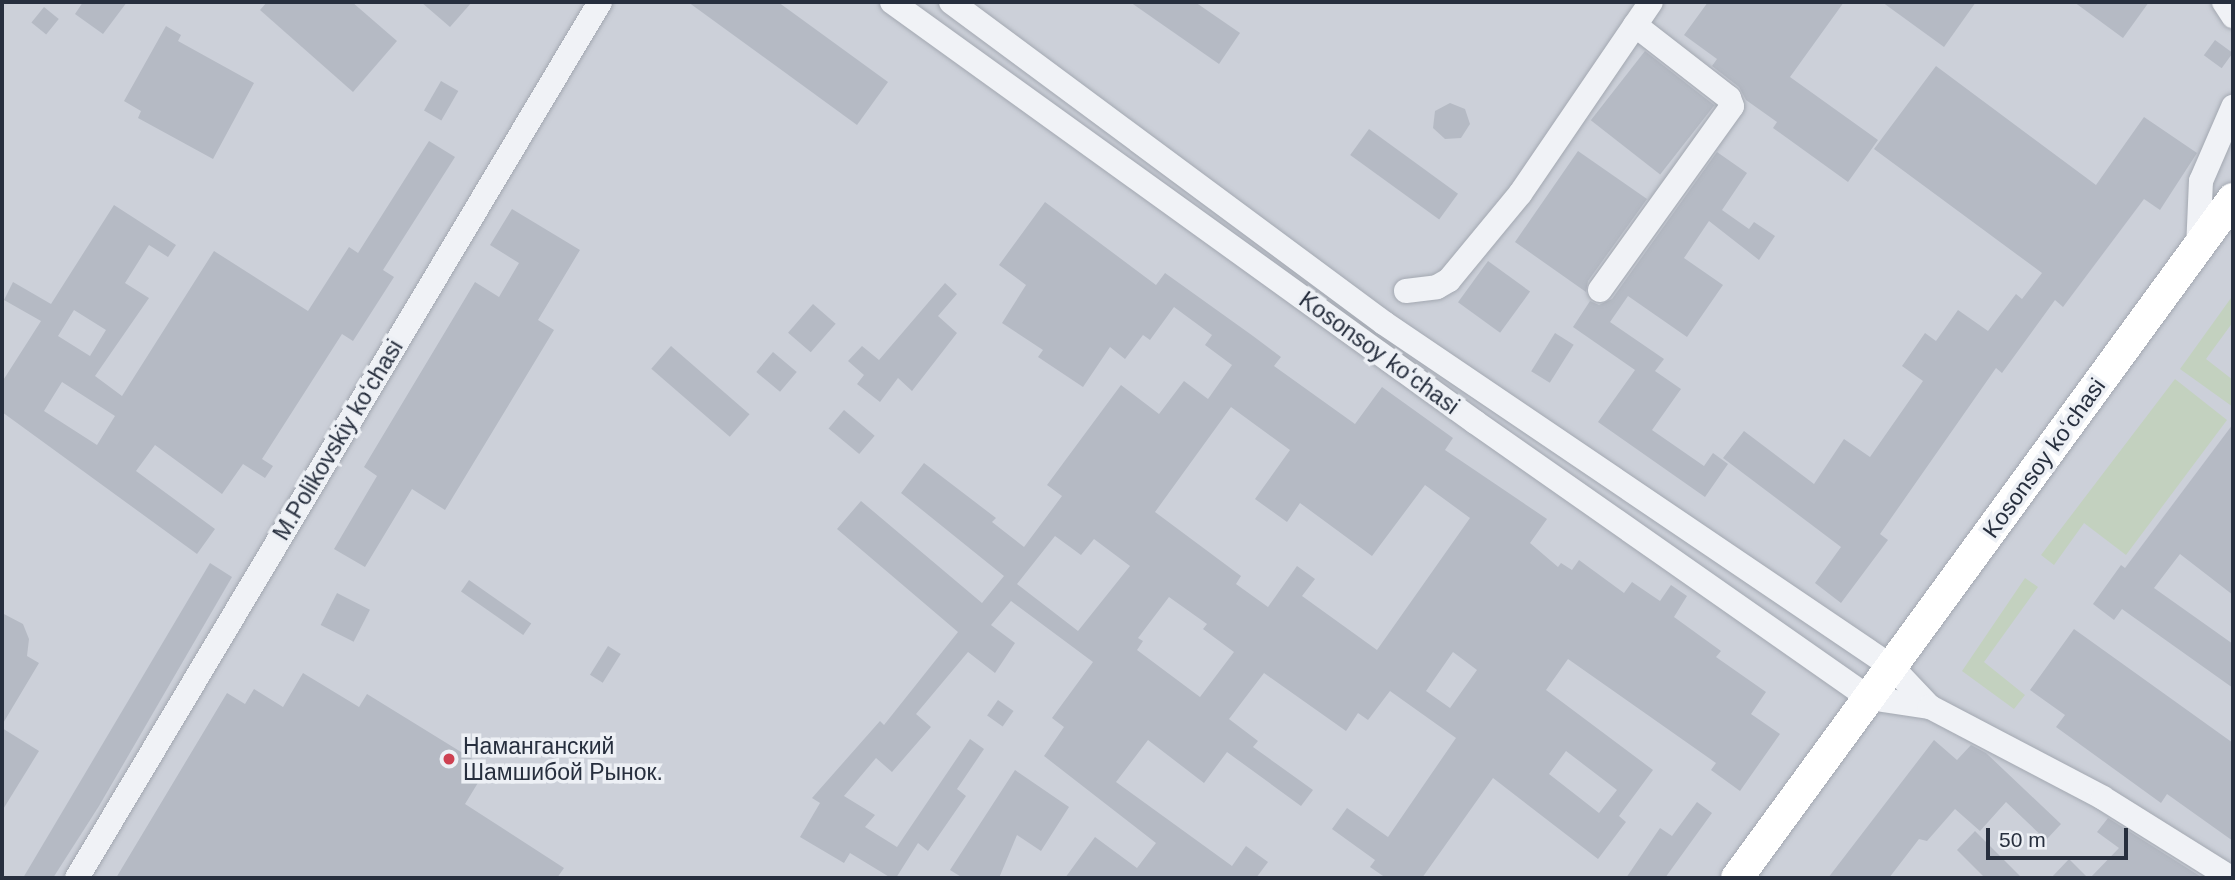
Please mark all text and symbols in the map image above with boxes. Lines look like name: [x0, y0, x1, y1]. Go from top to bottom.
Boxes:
street label: Kosonsoy koʻchasi: [1294, 286, 1464, 420]
street label: M.Polikovskiy koʻchasi: [267, 335, 409, 545]
street label: Kosonsoy koʻchasi: [1977, 373, 2111, 543]
place label: Наманганский Шамшибой Рынок.: [463, 732, 663, 786]
marker: Наманганский Шамшибой Рынок.: [441, 751, 457, 767]
scale bar: [1990, 814, 2132, 858]
text: 50 m: [1999, 828, 2046, 851]

